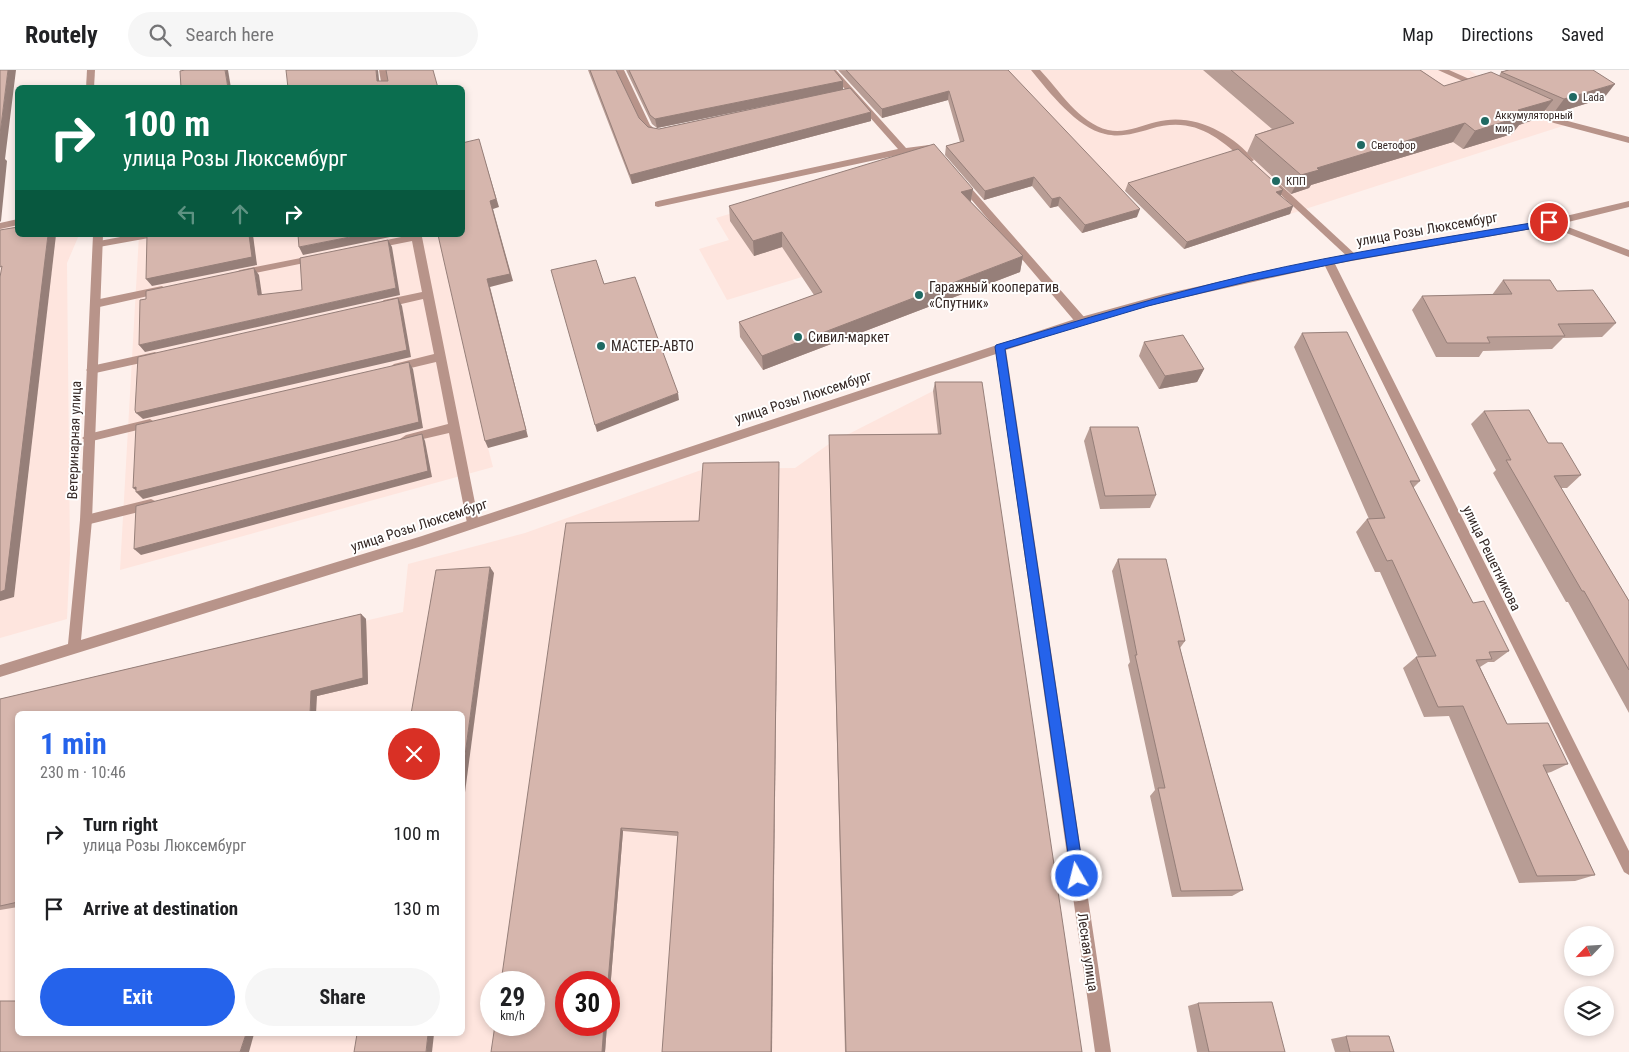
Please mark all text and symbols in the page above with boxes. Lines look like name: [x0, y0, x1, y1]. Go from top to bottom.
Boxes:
search box: [128, 12, 478, 57]
text: Routely: [25, 21, 98, 49]
icon: search: [146, 21, 174, 49]
text: Search here: [186, 23, 274, 46]
text: Map: [1402, 24, 1433, 45]
text: Directions: [1461, 24, 1533, 45]
text: Saved: [1561, 24, 1604, 45]
marker: Lada: [1567, 91, 1579, 103]
place label: Lada: [1583, 91, 1604, 104]
text: 100 m: [123, 104, 210, 145]
icon: right: [40, 105, 105, 170]
place label: Аккумуляторный мир: [1495, 109, 1573, 135]
marker: Аккумуляторный мир: [1479, 115, 1491, 127]
marker: Светофор: [1355, 139, 1367, 151]
place label: Светофор: [1371, 139, 1416, 152]
text: улица Розы Люксембург: [123, 146, 347, 171]
marker: КПП: [1270, 175, 1282, 187]
place label: КПП: [1286, 175, 1306, 188]
icon: left: [173, 200, 201, 228]
icon: ahead: [226, 200, 254, 228]
icon: right: [279, 200, 307, 228]
pin: [1528, 201, 1570, 243]
icon: arrive: [1535, 208, 1563, 236]
street label: улица Розы Люксембург: [1355, 209, 1499, 249]
place label: Гаражный кооператив «Спутник»: [929, 279, 1059, 311]
marker: Гаражный кооператив «Спутник»: [913, 289, 925, 301]
place label: Сивил-маркет: [808, 329, 890, 345]
marker: Сивил-маркет: [792, 331, 804, 343]
place label: МАСТЕР-АВТО: [611, 338, 694, 354]
marker: МАСТЕР-АВТО: [595, 340, 607, 352]
street label: улица Розы Люксембург: [733, 367, 873, 427]
street label: Ветеринарная улица: [64, 380, 84, 500]
street label: улица Розы Люксембург: [349, 495, 489, 555]
street label: улица Решетникова: [1460, 503, 1524, 613]
text: 1 min: [40, 726, 107, 761]
button: close: [388, 728, 440, 780]
text: 230 m · 10:46: [40, 763, 126, 782]
text: Turn right: [83, 813, 158, 836]
icon: right: [40, 820, 68, 848]
text: 100 m: [393, 822, 440, 845]
text: улица Розы Люксембург: [83, 836, 246, 855]
position arrow: [1050, 849, 1102, 901]
icon: arrive: [40, 895, 68, 923]
text: Arrive at destination: [83, 897, 238, 920]
text: 130 m: [393, 897, 440, 920]
street label: Лесная улица: [1075, 912, 1101, 992]
north arrow: [1564, 926, 1614, 976]
map controls: [1564, 926, 1614, 1036]
button: Exit: [40, 968, 235, 1026]
button: Share: [245, 968, 440, 1026]
speed limit sign: 30: [555, 971, 620, 1036]
text: 29: [500, 983, 525, 1012]
button: layers: [1564, 986, 1614, 1036]
text: km/h: [500, 1009, 525, 1023]

